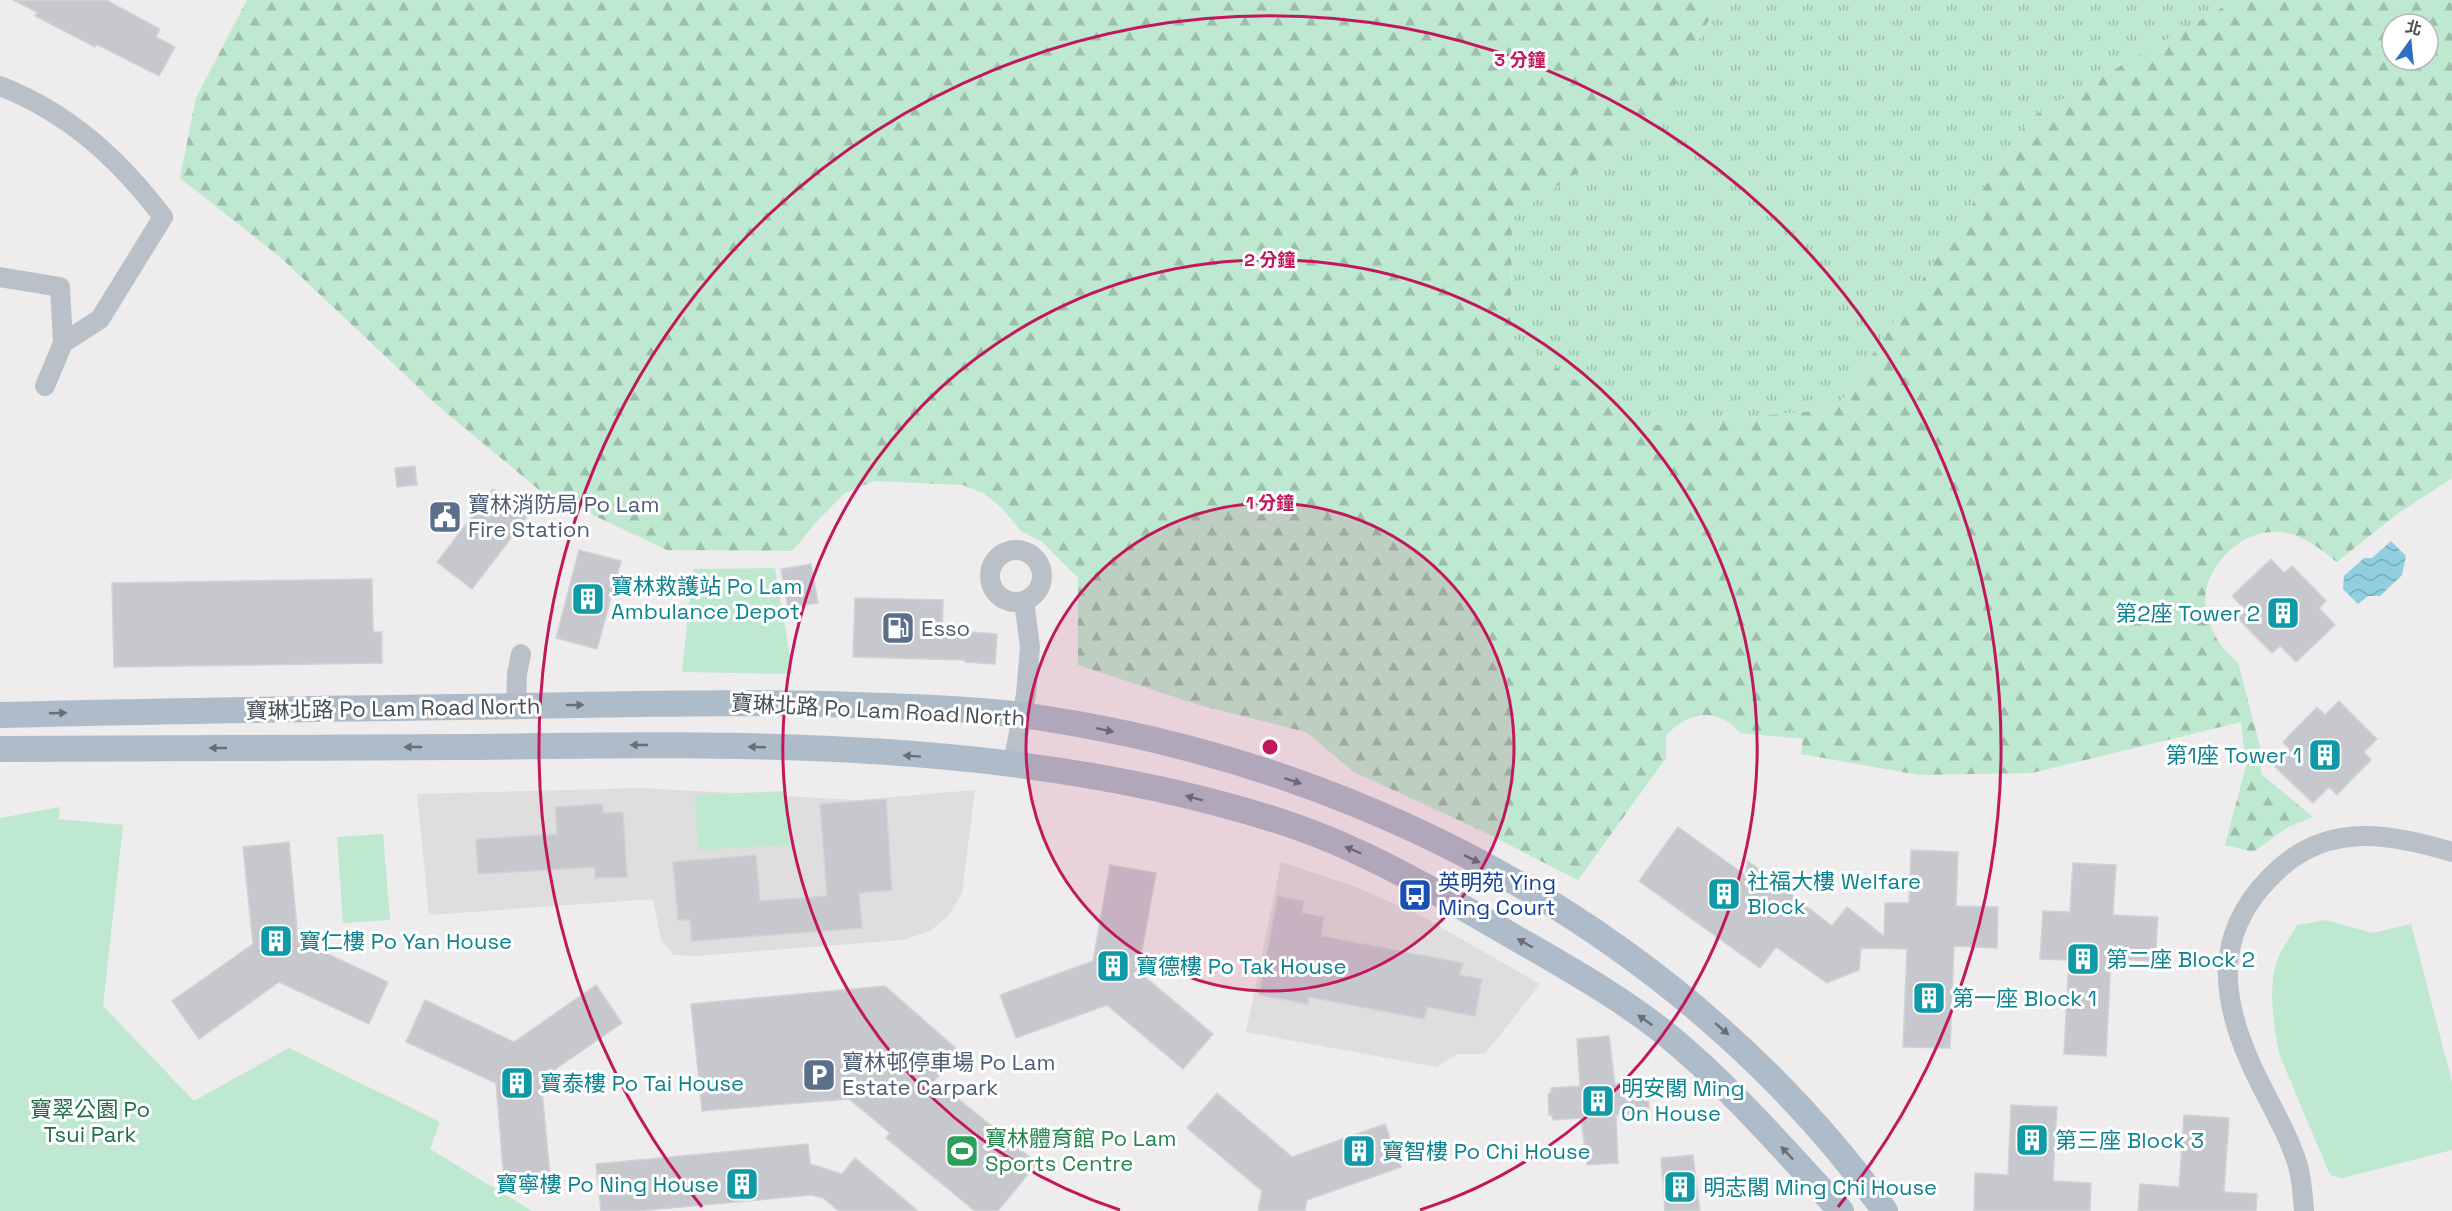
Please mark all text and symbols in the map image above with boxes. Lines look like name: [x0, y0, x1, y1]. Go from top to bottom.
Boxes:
north arrow: [2380, 12, 2440, 72]
text: 北: [2403, 16, 2424, 40]
text: 3 分鐘: [1494, 48, 1546, 71]
text: 2 分鐘: [1244, 248, 1296, 271]
place label: 寶林消防局 Po Lam Fire Station: [468, 490, 659, 543]
text: 1 分鐘: [1246, 491, 1294, 514]
public building icon: 寶林消防局 Po Lam Fire Station: [427, 499, 463, 535]
place label: 寶林救護站 Po Lam Ambulance Depot: [611, 572, 802, 625]
building icon: 寶林救護站 Po Lam Ambulance Depot: [570, 581, 606, 617]
building icon: 第2座 Tower 2: [2265, 595, 2301, 631]
place label: 第2座 Tower 2: [2115, 599, 2260, 627]
fuel station icon: Esso: [880, 610, 916, 646]
place label: Esso: [921, 614, 970, 642]
street label: 寶琳北路 Po Lam Road North: [730, 688, 1026, 732]
street label: 寶琳北路 Po Lam Road North: [245, 691, 541, 725]
one-way arrow: [565, 700, 584, 710]
one-way arrow: [49, 709, 68, 718]
one-way arrow: [1096, 726, 1115, 735]
centre of rings: [1260, 737, 1280, 757]
building icon: 第1座 Tower 1: [2307, 737, 2343, 773]
one-way arrow: [630, 740, 649, 750]
place label: 第1座 Tower 1: [2165, 741, 2302, 769]
one-way arrow: [404, 742, 423, 752]
one-way arrow: [747, 742, 766, 751]
one-way arrow: [209, 743, 228, 753]
one-way arrow: [902, 751, 921, 760]
one-way arrow: [1284, 777, 1302, 786]
one-way arrow: [1184, 793, 1202, 802]
one-way arrow: [1344, 845, 1362, 855]
one-way arrow: [1464, 854, 1481, 863]
place label: 社福大樓 Welfare Block: [1747, 867, 1921, 920]
place label: 英明苑 Ying Ming Court: [1438, 868, 1556, 921]
building icon: 社福大樓 Welfare Block: [1706, 876, 1742, 912]
bus stop icon: 英明苑 Ying Ming Court: [1397, 877, 1433, 913]
building icon: 寶仁樓 Po Yan House: [258, 923, 294, 959]
place label: 寶仁樓 Po Yan House: [299, 927, 512, 955]
one-way arrow: [1516, 938, 1533, 948]
building icon: 第二座 Block 2: [2065, 941, 2101, 977]
place label: 第二座 Block 2: [2106, 945, 2255, 973]
building icon: 寶德樓 Po Tak House: [1095, 948, 1131, 984]
place label: 寶德樓 Po Tak House: [1136, 952, 1346, 980]
building icon: 第一座 Block 1: [1911, 980, 1947, 1016]
place label: 第一座 Block 1: [1952, 984, 2097, 1012]
one-way arrow: [1636, 1014, 1653, 1025]
one-way arrow: [1714, 1022, 1729, 1035]
place label: 寶林邨停車場 Po Lam Estate Carpark: [842, 1048, 1055, 1101]
parking icon: 寶林邨停車場 Po Lam Estate Carpark: [801, 1057, 837, 1093]
building icon: 寶泰樓 Po Tai House: [499, 1065, 535, 1101]
place label: 寶泰樓 Po Tai House: [540, 1069, 744, 1097]
place label: 明安閣 Ming On House: [1621, 1074, 1745, 1127]
building icon: 明安閣 Ming On House: [1580, 1083, 1616, 1119]
park label: 寶翠公園 Po Tsui Park: [30, 1095, 150, 1148]
building icon: 第三座 Block 3: [2014, 1122, 2050, 1158]
place label: 寶林體育館 Po Lam Sports Centre: [985, 1124, 1176, 1177]
place label: 第三座 Block 3: [2055, 1126, 2204, 1154]
sports icon: 寶林體育館 Po Lam Sports Centre: [944, 1133, 980, 1169]
building icon: 寶智樓 Po Chi House: [1341, 1133, 1377, 1169]
place label: 寶智樓 Po Chi House: [1382, 1137, 1591, 1165]
one-way arrow: [1780, 1145, 1794, 1160]
building icon: 寶寧樓 Po Ning House: [724, 1166, 760, 1202]
building icon: 明志閣 Ming Chi House: [1662, 1169, 1698, 1205]
place label: 寶寧樓 Po Ning House: [496, 1170, 719, 1198]
place label: 明志閣 Ming Chi House: [1703, 1173, 1937, 1201]

